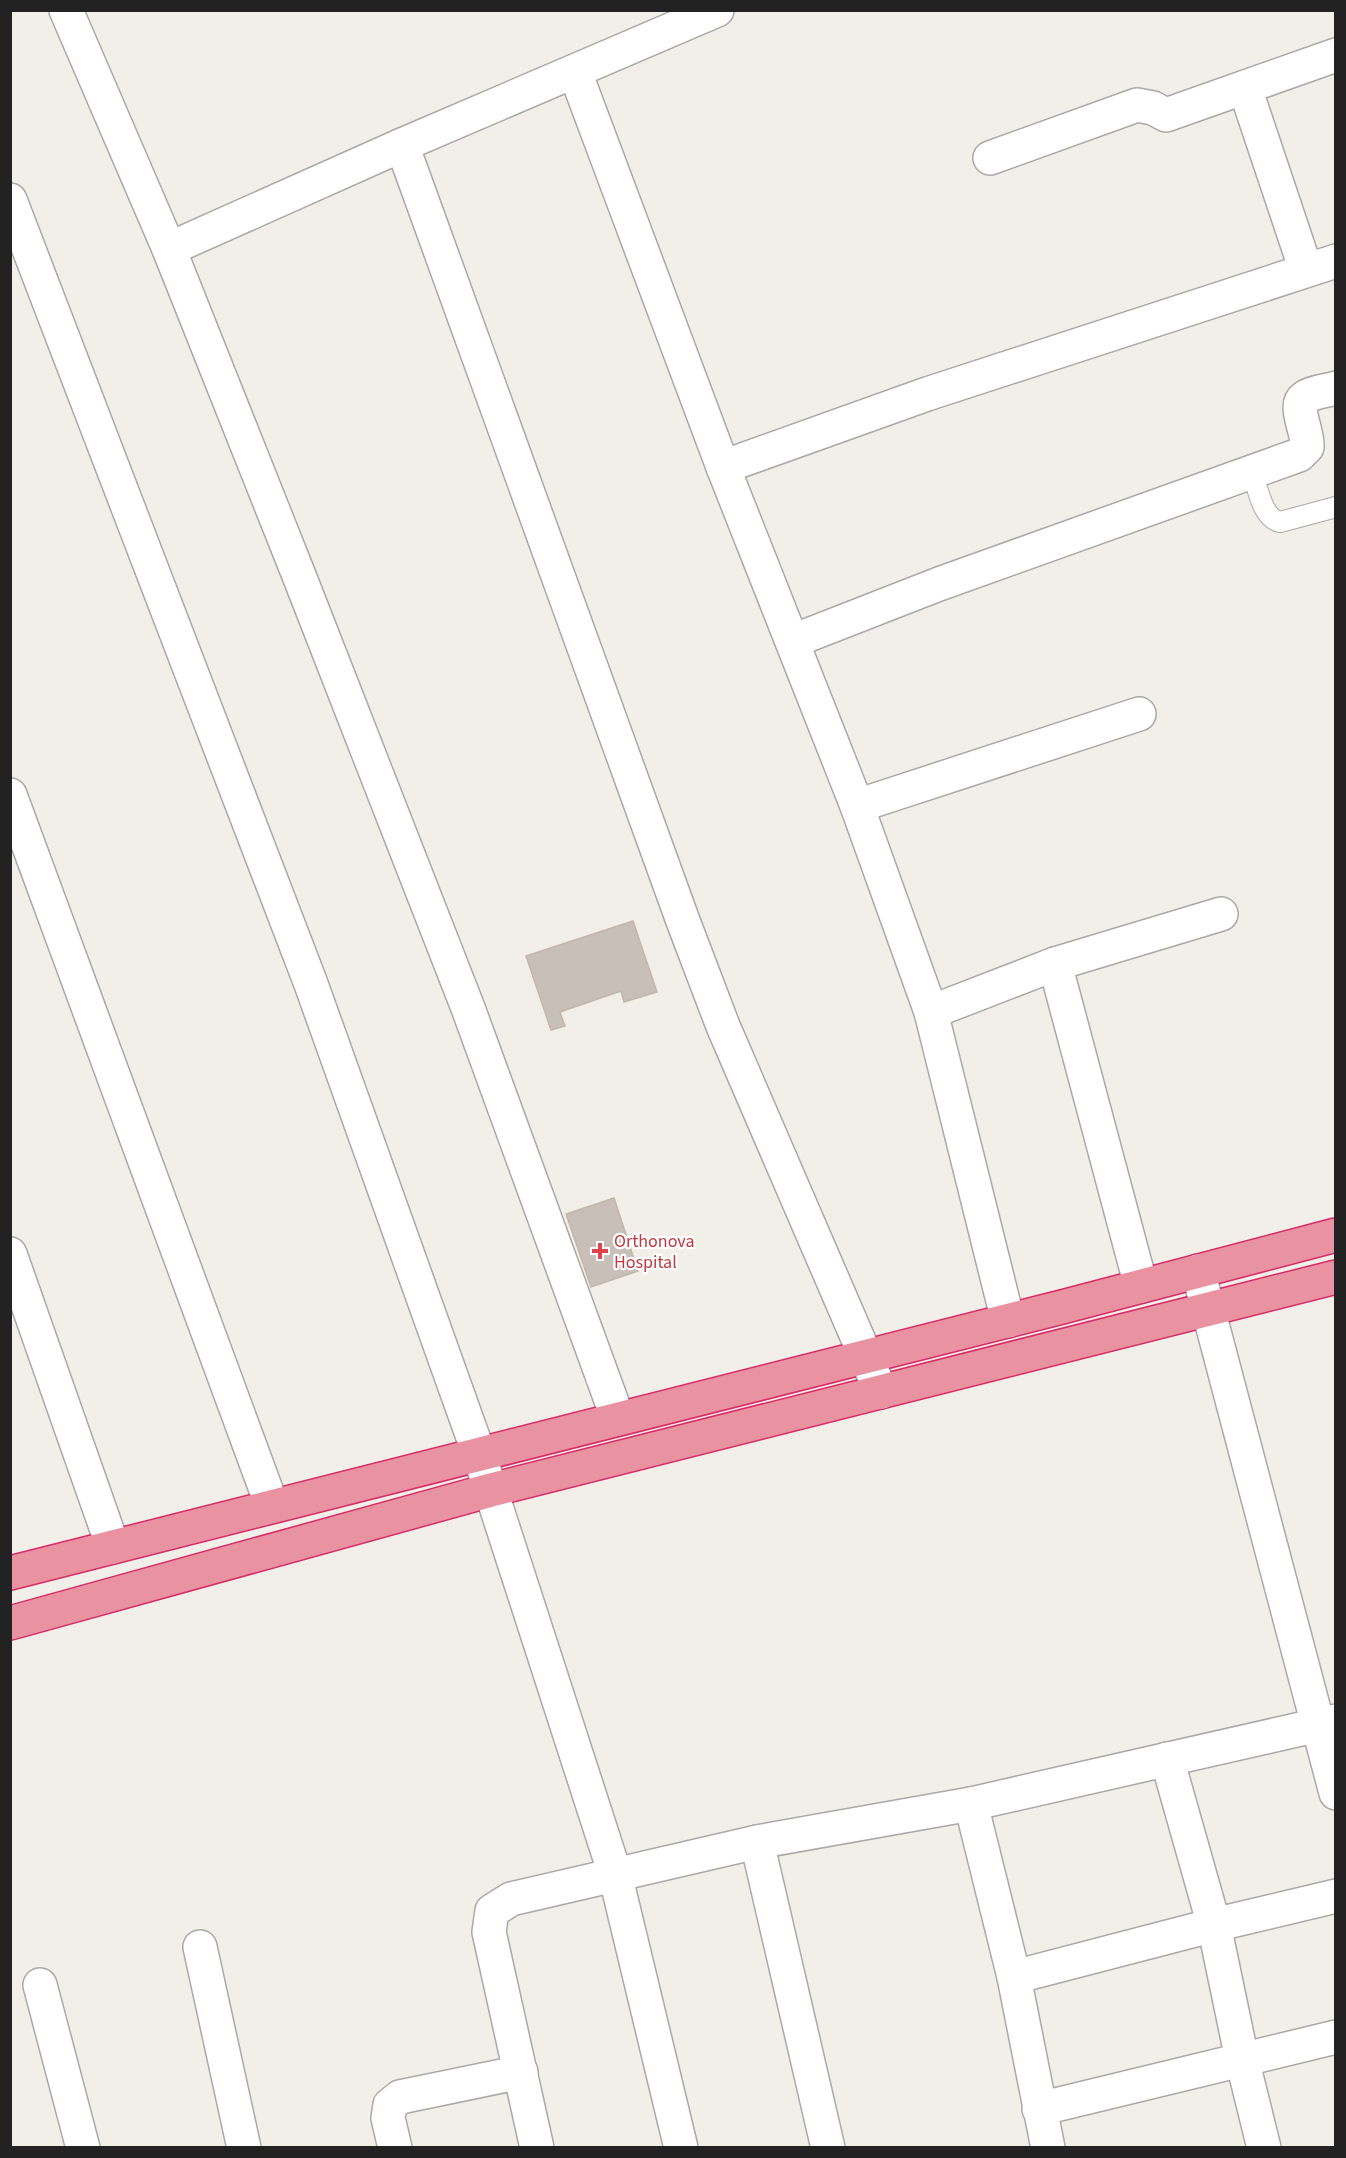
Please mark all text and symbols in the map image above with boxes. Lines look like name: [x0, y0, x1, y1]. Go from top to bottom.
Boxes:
place label: Orthonova Hospital: [614, 1229, 694, 1275]
marker: Orthonova Hospital: [591, 1242, 609, 1260]

